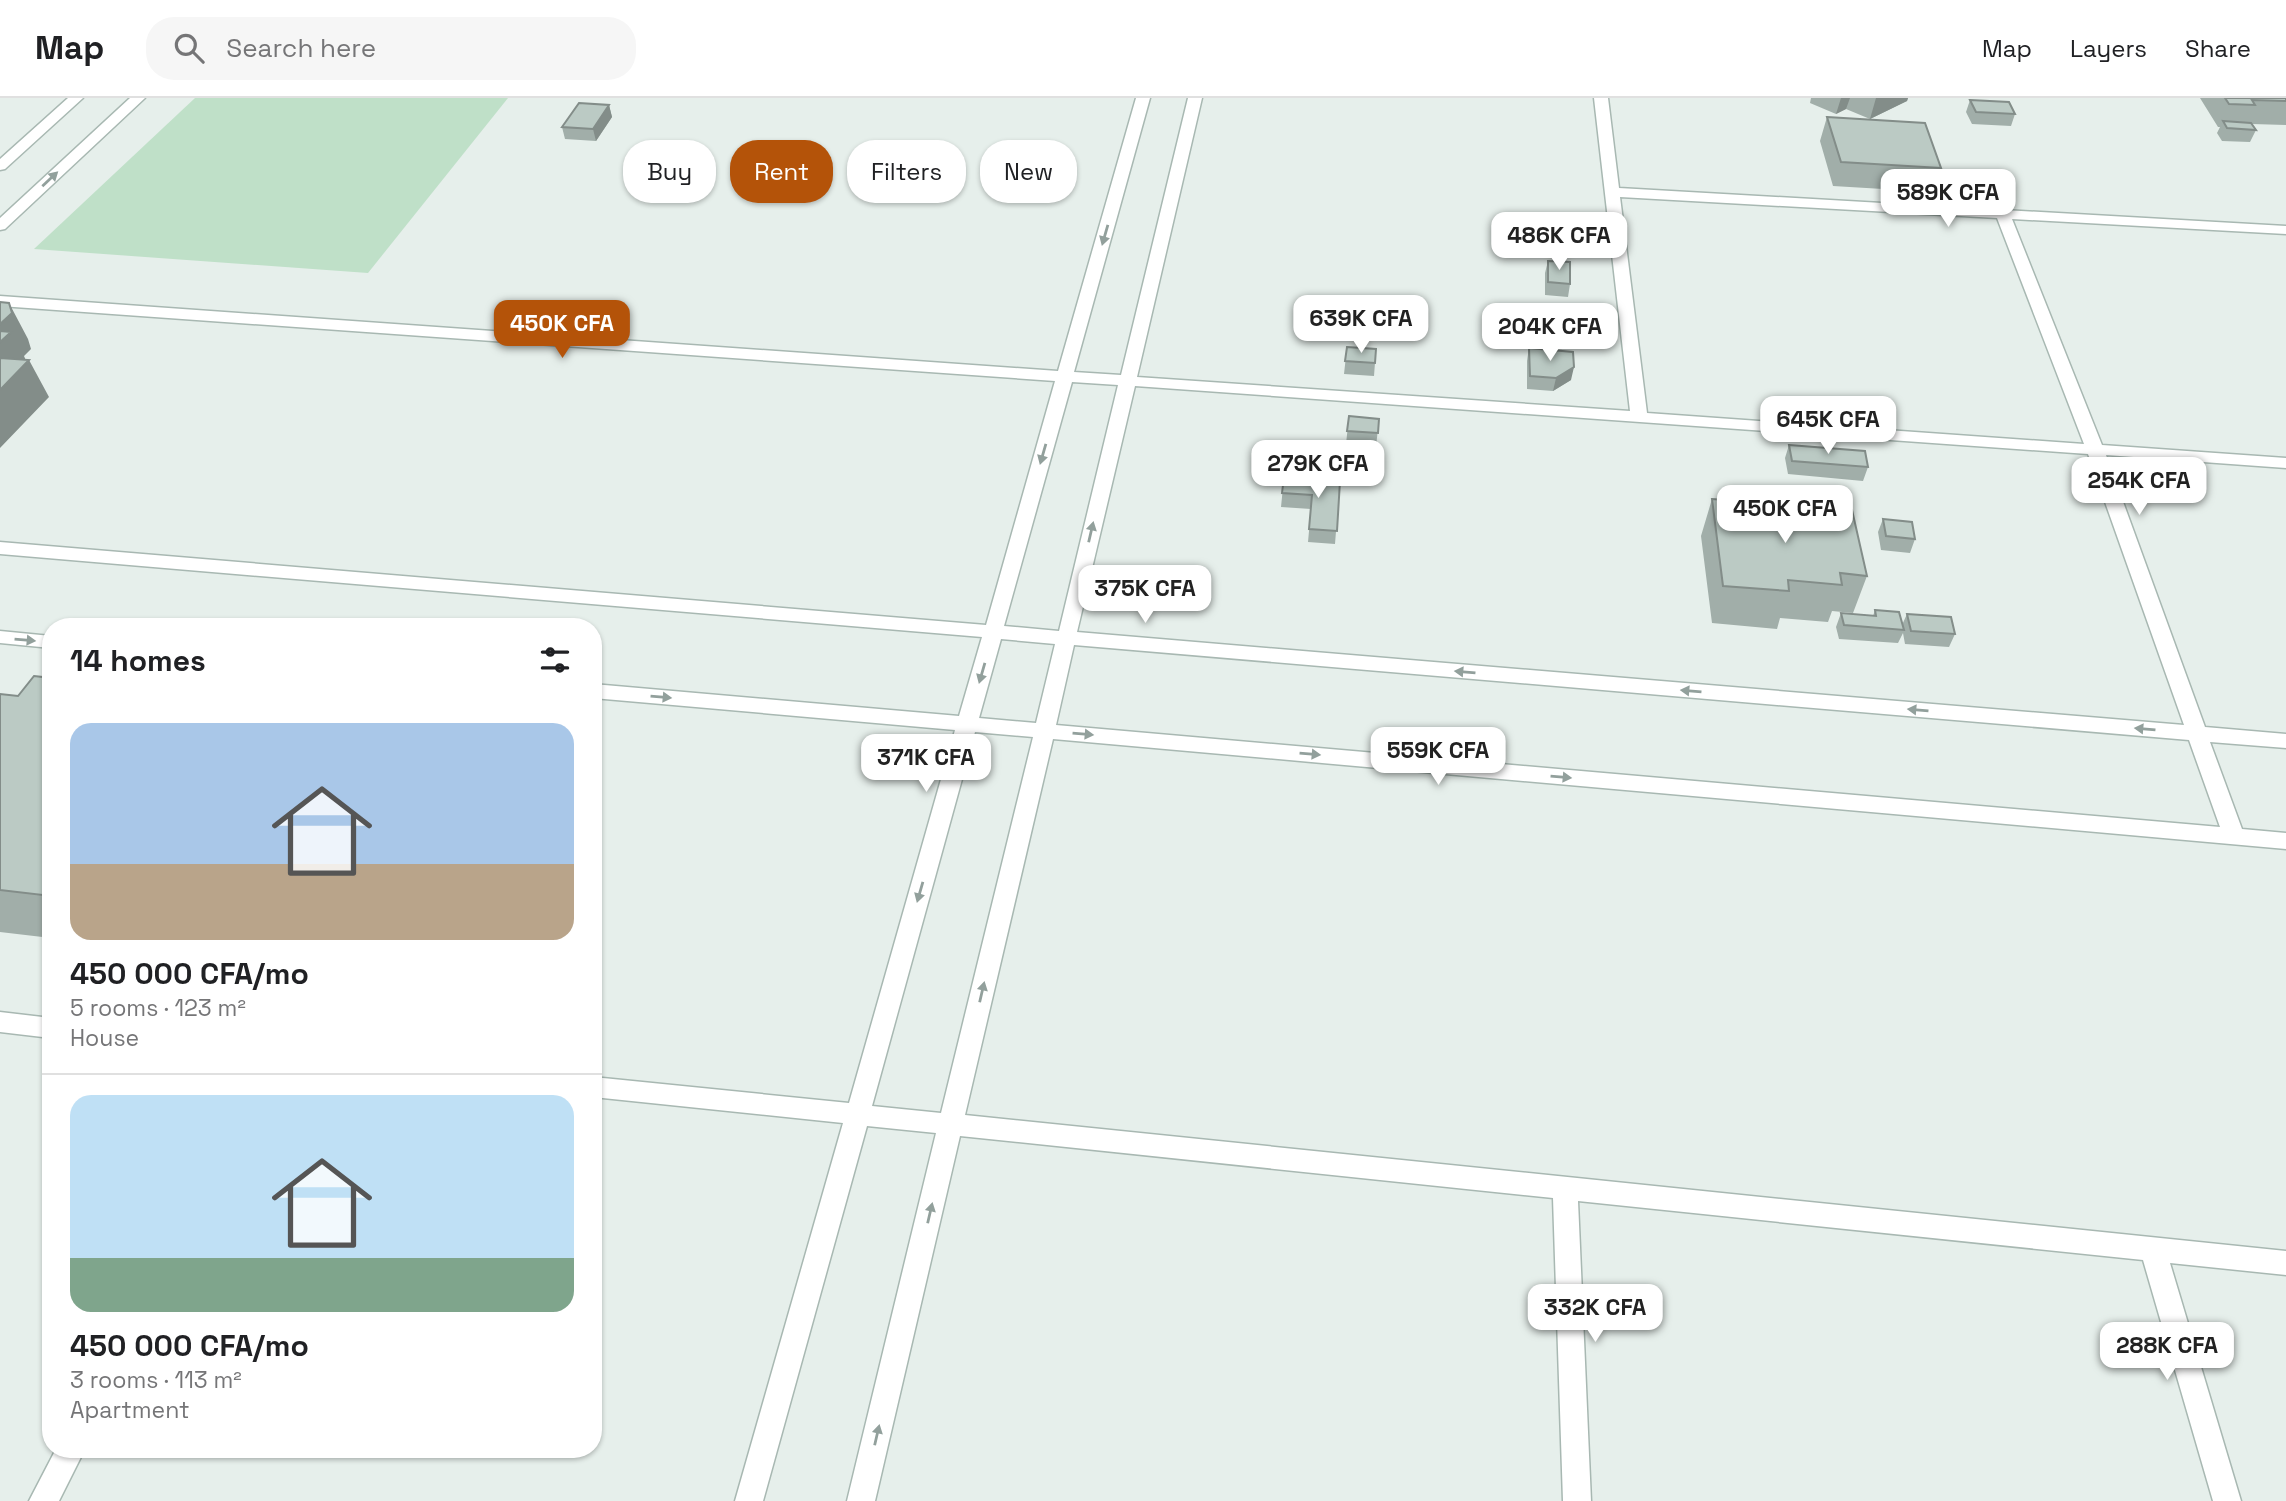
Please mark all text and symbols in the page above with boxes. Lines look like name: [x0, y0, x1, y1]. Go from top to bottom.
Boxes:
search box: [146, 17, 636, 80]
text: Map: [35, 27, 104, 69]
icon: search: [170, 29, 208, 67]
text: Search here: [226, 31, 376, 65]
text: Map: [1982, 33, 2032, 64]
text: Layers: [2070, 33, 2147, 64]
text: Share: [2185, 33, 2251, 64]
chip: Buy: [623, 140, 716, 203]
chip: Rent: [730, 140, 833, 203]
chip: Filters: [847, 140, 966, 203]
chip: New: [980, 140, 1077, 203]
pin: 589K CFA: [1876, 170, 2020, 229]
one-way arrow: [41, 172, 58, 188]
text: 589K CFA: [1897, 177, 1999, 207]
pin: 486K CFA: [1487, 212, 1631, 272]
text: 486K CFA: [1507, 220, 1611, 250]
one-way arrow: [1099, 224, 1109, 245]
pin: 639K CFA: [1289, 296, 1433, 355]
pin: 450K CFA: [490, 300, 634, 360]
text: 639K CFA: [1309, 303, 1413, 333]
pin: 204K CFA: [1478, 303, 1622, 363]
text: 450K CFA: [510, 308, 614, 338]
text: 204K CFA: [1498, 311, 1602, 341]
pin: 645K CFA: [1756, 396, 1900, 456]
text: 645K CFA: [1776, 404, 1880, 434]
pin: 279K CFA: [1246, 440, 1390, 500]
one-way arrow: [1038, 443, 1048, 464]
text: 279K CFA: [1267, 448, 1369, 478]
pin: 254K CFA: [2067, 458, 2211, 517]
text: 254K CFA: [2088, 465, 2191, 495]
pin: 450K CFA: [1713, 486, 1857, 545]
text: 450K CFA: [1733, 493, 1837, 523]
one-way arrow: [1086, 521, 1097, 543]
pin: 375K CFA: [1073, 566, 1217, 625]
text: 375K CFA: [1094, 573, 1196, 603]
one-way arrow: [15, 634, 37, 645]
text: 14 homes: [70, 641, 206, 680]
icon: filters: [536, 641, 574, 679]
one-way arrow: [976, 662, 986, 683]
one-way arrow: [1453, 666, 1475, 677]
one-way arrow: [1680, 685, 1702, 696]
one-way arrow: [650, 692, 672, 703]
one-way arrow: [1907, 704, 1929, 715]
one-way arrow: [2134, 723, 2156, 734]
pin: 559K CFA: [1366, 728, 1510, 787]
one-way arrow: [1072, 729, 1094, 740]
pin: 371K CFA: [854, 734, 998, 794]
text: 559K CFA: [1387, 735, 1489, 765]
text: 371K CFA: [877, 742, 975, 772]
one-way arrow: [1299, 749, 1321, 760]
icon: home: [259, 768, 385, 894]
one-way arrow: [1550, 772, 1572, 783]
one-way arrow: [914, 881, 925, 903]
text: 450 000 CFA/mo: [70, 954, 309, 993]
one-way arrow: [977, 981, 988, 1003]
text: 5 rooms · 123 m²: [70, 993, 246, 1023]
text: House: [70, 1023, 139, 1053]
icon: home: [259, 1140, 385, 1266]
one-way arrow: [925, 1202, 936, 1224]
pin: 332K CFA: [1523, 1284, 1667, 1344]
text: 332K CFA: [1544, 1292, 1646, 1322]
pin: 288K CFA: [2095, 1322, 2239, 1382]
text: 450 000 CFA/mo: [70, 1326, 309, 1365]
text: 288K CFA: [2116, 1330, 2218, 1360]
text: 3 rooms · 113 m²: [70, 1365, 242, 1395]
text: Apartment: [70, 1395, 190, 1425]
one-way arrow: [872, 1424, 883, 1446]

